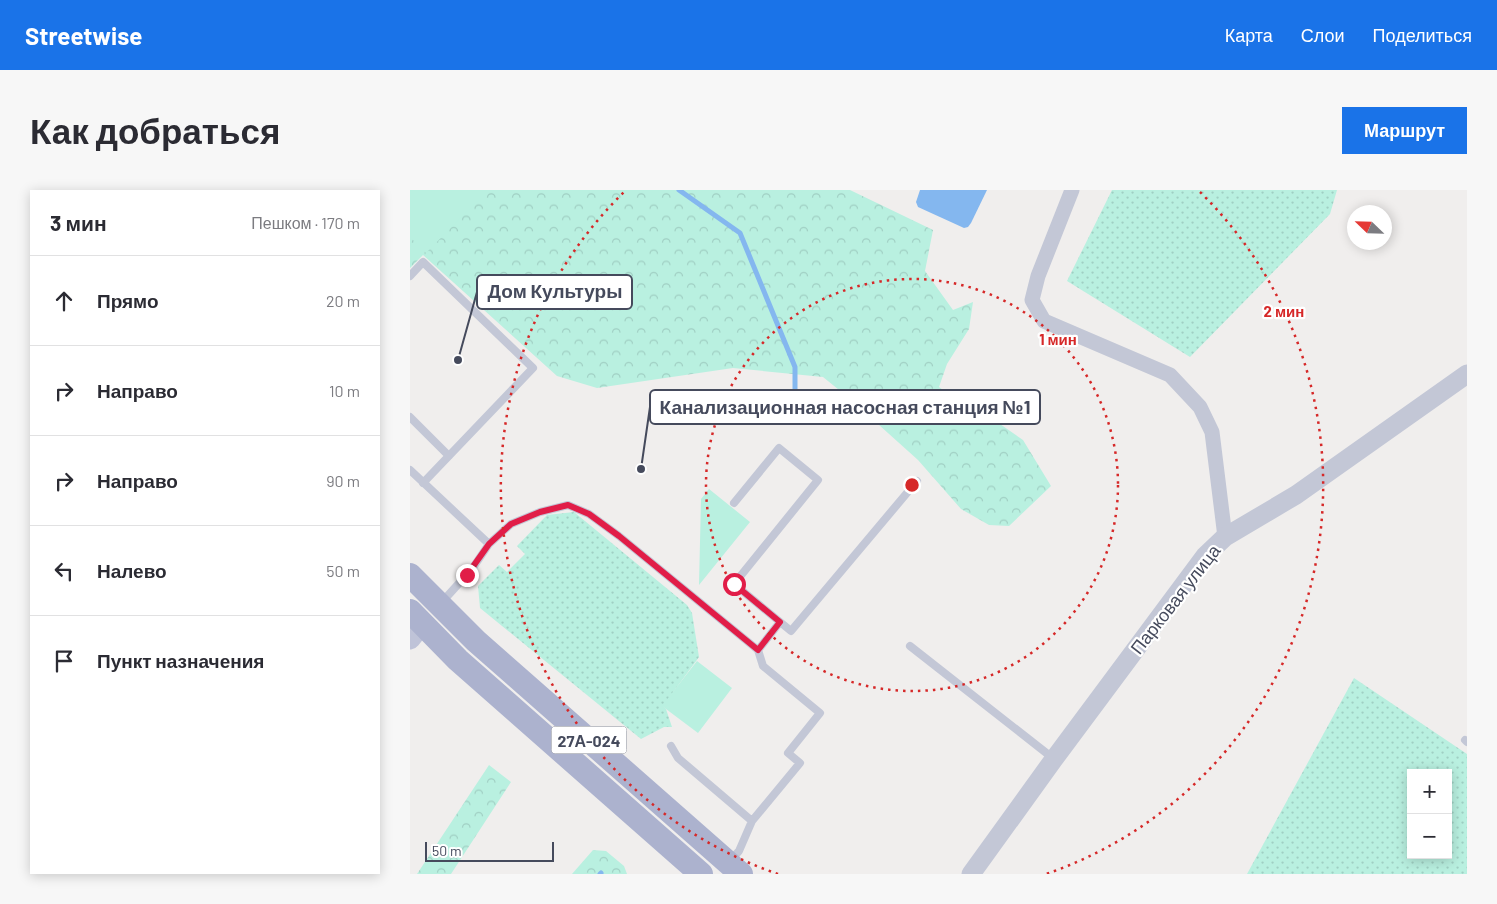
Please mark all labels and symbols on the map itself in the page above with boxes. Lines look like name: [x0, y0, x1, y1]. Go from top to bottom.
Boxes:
north arrow: [1347, 205, 1392, 250]
callout: Дом Культуры: [477, 275, 632, 309]
text: Дом Культуры: [488, 279, 622, 302]
text: 2 мин: [1264, 302, 1304, 320]
text: 1 мин: [1039, 330, 1077, 348]
callout: Канализационная насосная станция №1: [650, 390, 1040, 424]
text: Канализационная насосная станция №1: [660, 395, 1030, 418]
centre of rings: [903, 476, 921, 494]
street label: Парковая улица: [1125, 539, 1225, 658]
route end: [456, 564, 479, 587]
route start: [723, 573, 746, 596]
road number: 27А-024: [552, 726, 626, 754]
scale bar: [425, 839, 554, 862]

